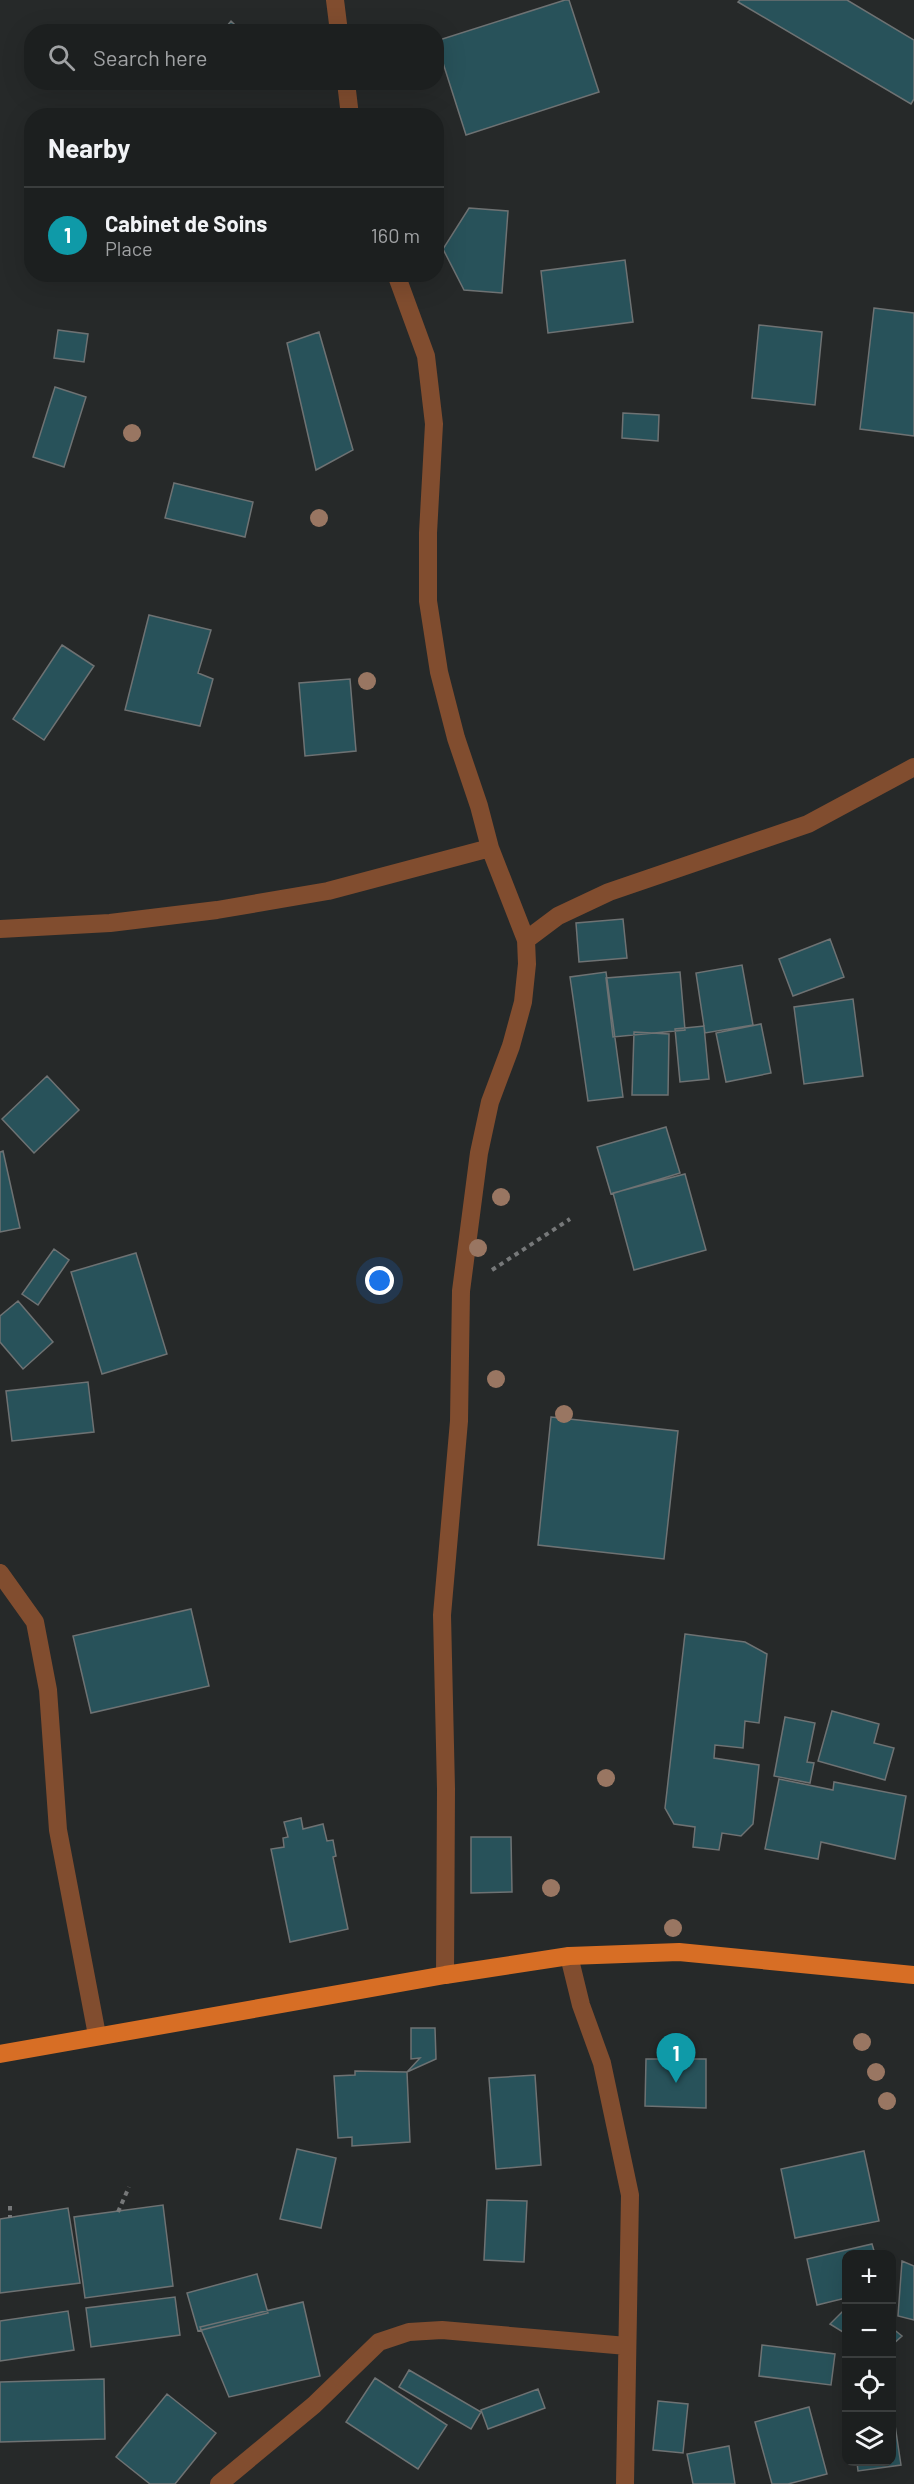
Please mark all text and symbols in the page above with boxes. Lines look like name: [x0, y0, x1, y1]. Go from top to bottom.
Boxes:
search box: [24, 24, 444, 90]
icon: search: [45, 41, 78, 74]
text: Search here: [93, 44, 207, 70]
text: Nearby: [48, 132, 130, 163]
text: Cabinet de Soins: [105, 210, 267, 236]
text: 1: [64, 223, 71, 247]
text: 160 m: [371, 223, 420, 247]
text: Place: [105, 236, 153, 260]
your location: [365, 1266, 394, 1295]
pin: 1: [656, 2034, 696, 2083]
map controls: [842, 2250, 896, 2466]
button: +: [842, 2250, 896, 2304]
button: −: [842, 2304, 896, 2358]
button: locate: [842, 2358, 896, 2412]
button: layers: [842, 2412, 896, 2466]

